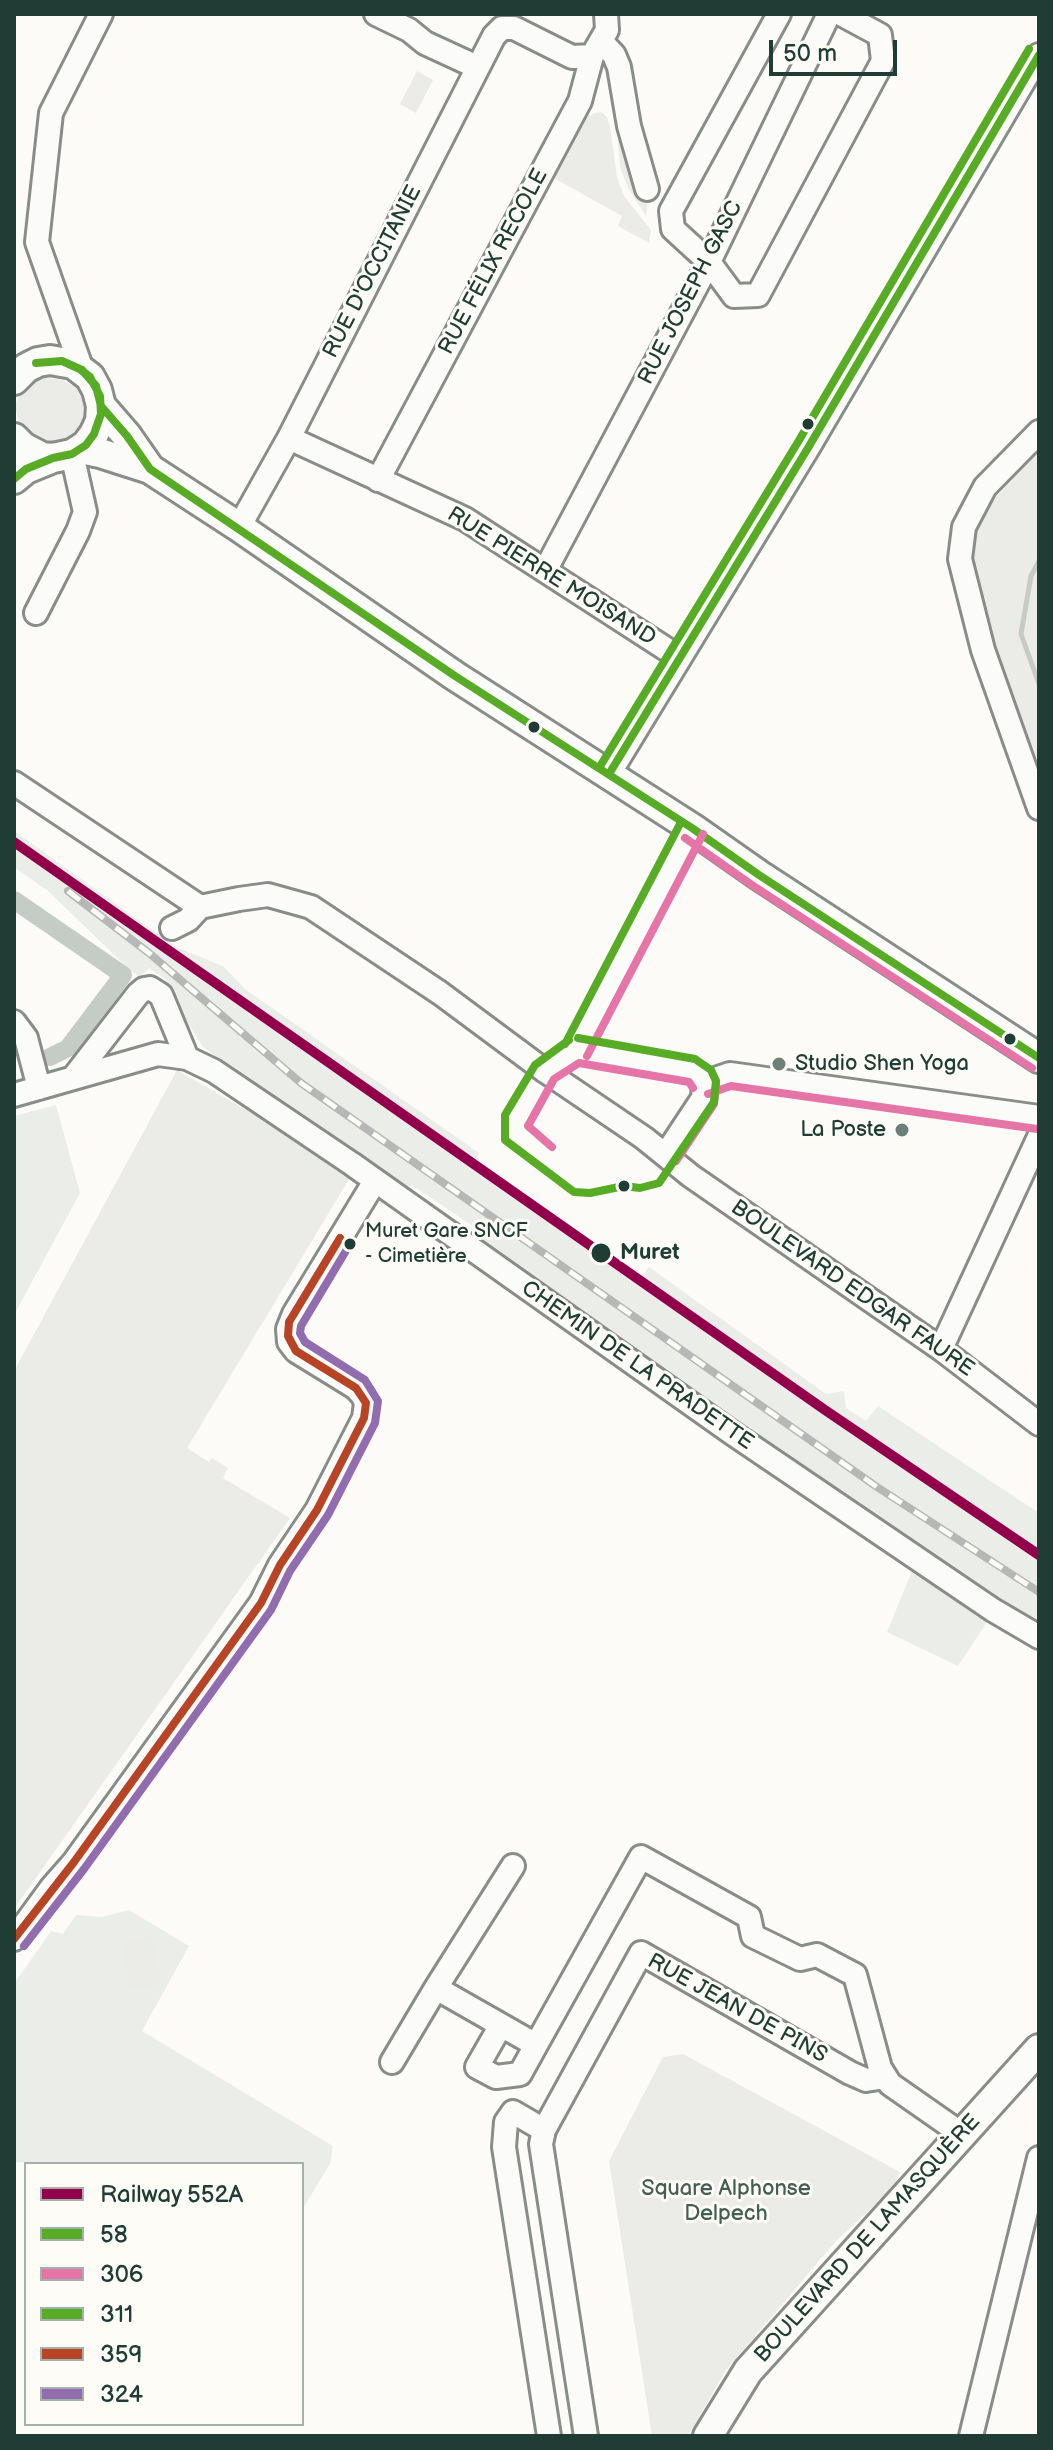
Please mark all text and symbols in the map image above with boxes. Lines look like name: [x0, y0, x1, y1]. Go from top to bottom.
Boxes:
scale bar: [773, 24, 901, 74]
text: 50 m: [783, 39, 837, 68]
street label: RUE FÉLIX RECOLE: [434, 165, 554, 359]
street label: RUE D'OCCITANIE: [318, 181, 428, 363]
street label: RUE JOSEPH GASC: [633, 197, 749, 389]
unlabelled marker: [800, 416, 816, 432]
street label: RUE PIERRE MOISAND: [442, 502, 660, 652]
unlabelled marker: [526, 719, 542, 735]
unlabelled marker: [1002, 1031, 1018, 1047]
place label: Studio Shen Yoga: [795, 1051, 969, 1077]
marker: Studio Shen Yoga: [770, 1055, 788, 1073]
place label: La Poste: [800, 1117, 886, 1143]
marker: La Poste: [893, 1121, 911, 1139]
unlabelled marker: [616, 1178, 632, 1194]
street label: BOULEVARD EDGAR FAURE: [725, 1195, 979, 1383]
place label: Muret Gare SNCF - Cimetière: [365, 1220, 527, 1267]
marker: Muret Gare SNCF - Cimetière: [342, 1236, 358, 1252]
place label: Muret: [620, 1240, 680, 1266]
marker: Muret: [589, 1241, 613, 1265]
street label: CHEMIN DE LA PRADETTE: [516, 1276, 758, 1456]
street label: RUE JEAN DE PINS: [642, 1949, 832, 2069]
street label: BOULEVARD DE LAMASQUÈRE: [750, 2109, 986, 2369]
legend: [24, 2162, 304, 2426]
park label: Square Alphonse Delpech: [641, 2176, 811, 2228]
text: Railway 552A: [100, 2180, 243, 2209]
text: 58: [100, 2220, 128, 2249]
text: 306: [100, 2260, 144, 2289]
text: 311: [100, 2300, 133, 2329]
text: 359: [100, 2340, 142, 2369]
text: 324: [100, 2380, 143, 2409]

